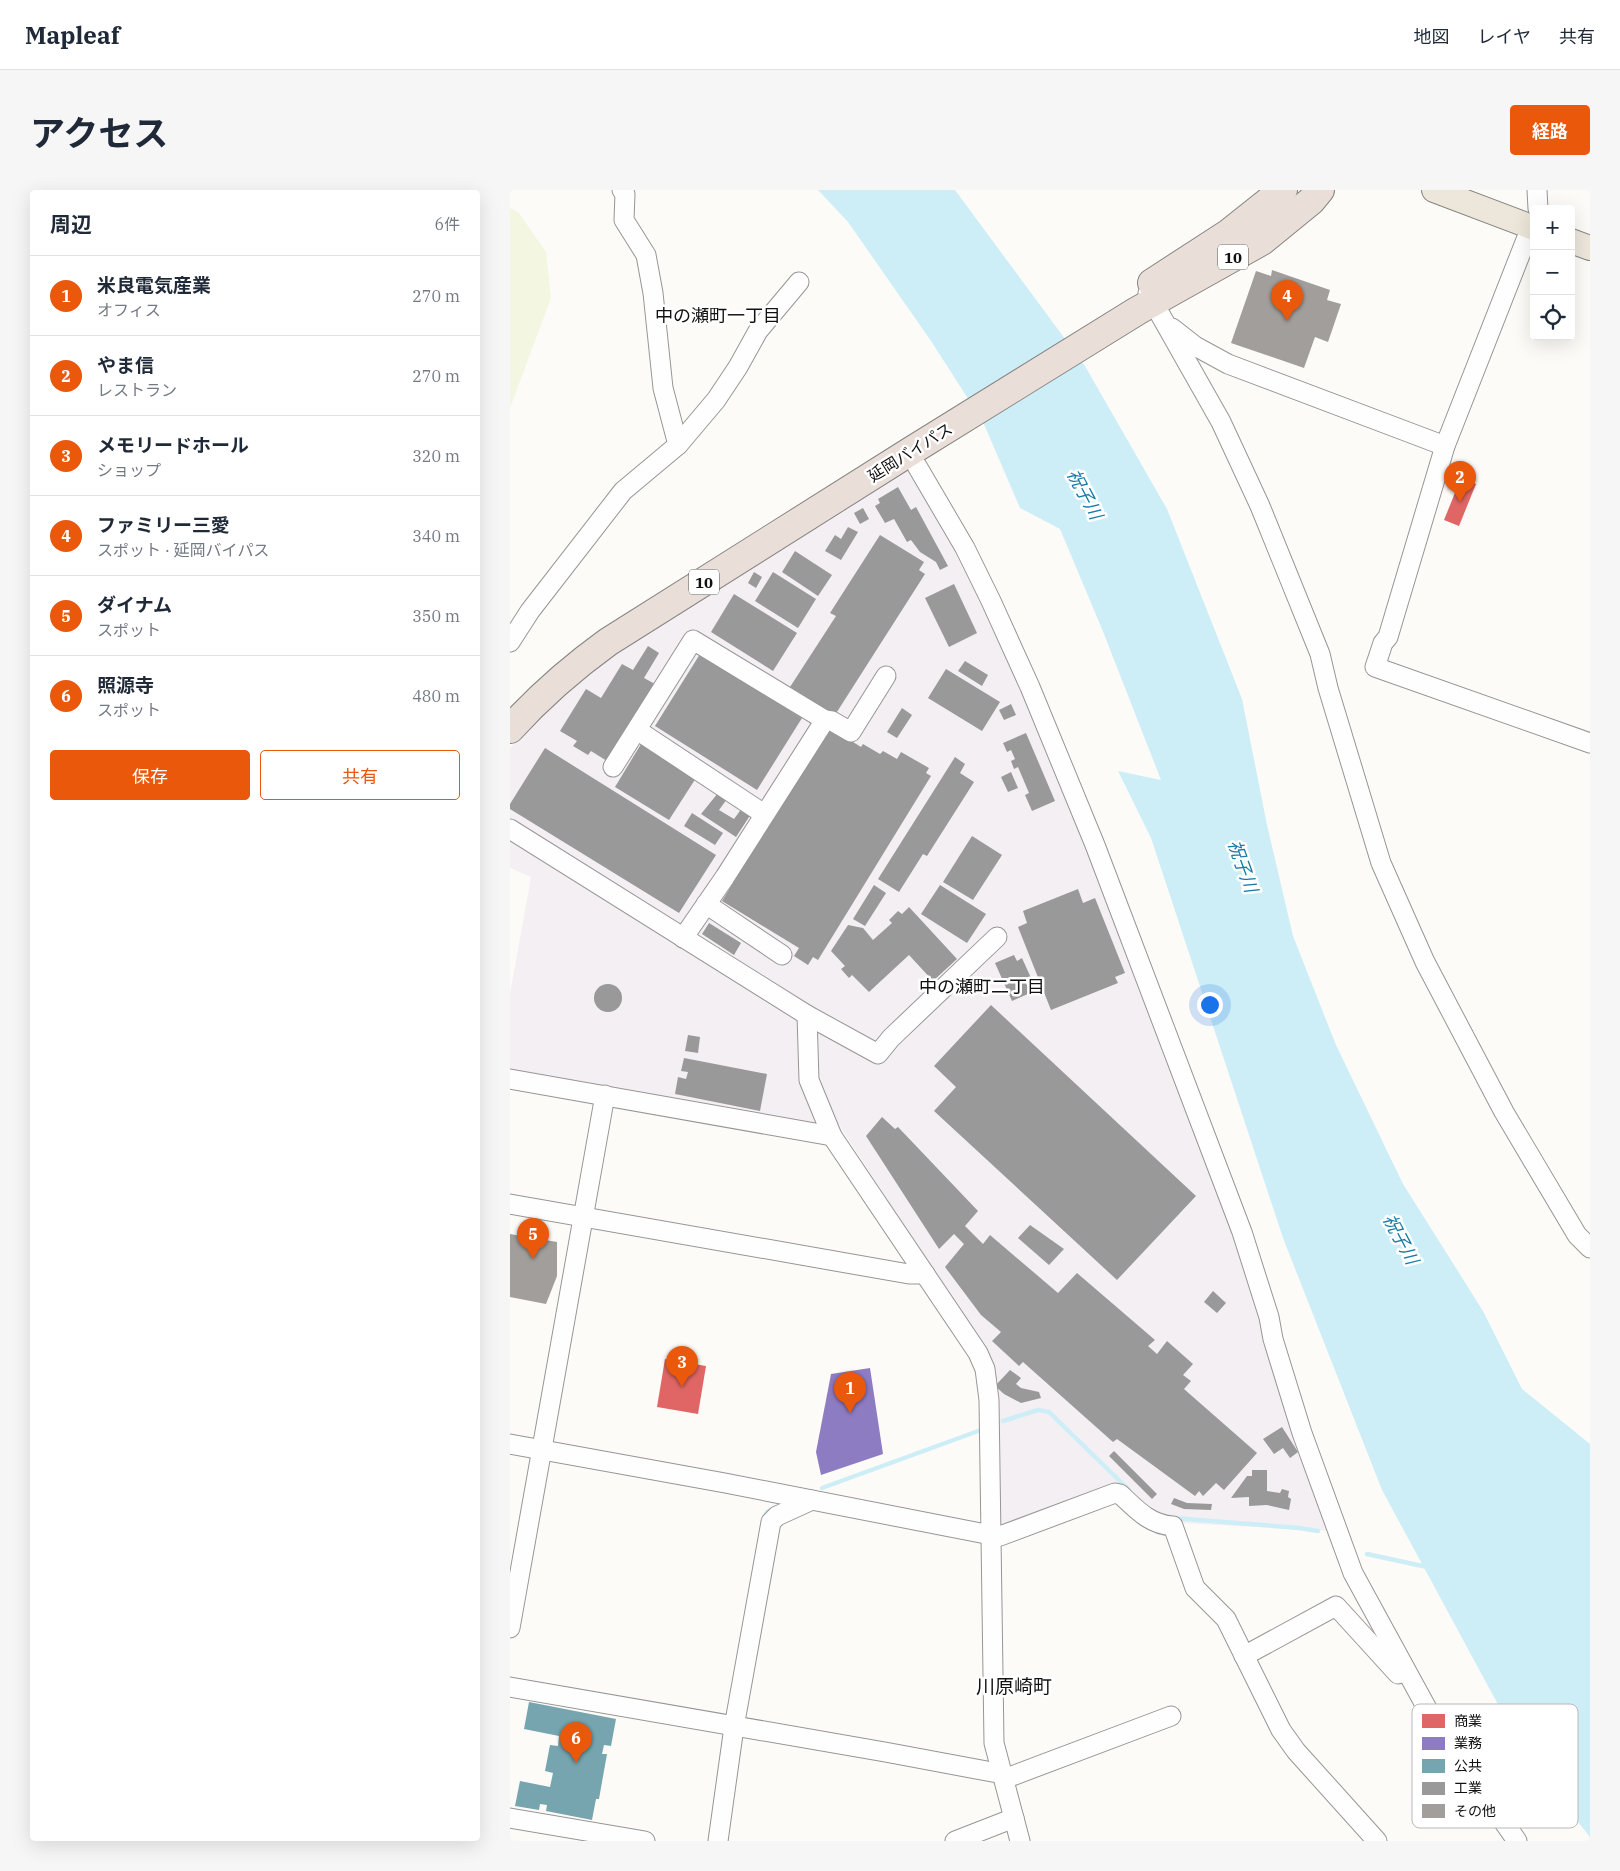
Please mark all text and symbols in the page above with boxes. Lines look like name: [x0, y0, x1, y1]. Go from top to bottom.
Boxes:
text: Mapleaf: [25, 19, 120, 51]
text: 地図: [1414, 25, 1450, 48]
text: レイヤ: [1478, 25, 1531, 48]
text: 共有: [1559, 25, 1595, 48]
button: 経路: [1510, 105, 1590, 155]
text: アクセス: [30, 110, 168, 156]
map controls: [1530, 205, 1575, 340]
button: +: [1530, 205, 1575, 250]
text: 周辺: [50, 210, 92, 238]
text: 6件: [434, 214, 460, 234]
road number: 10: [1218, 244, 1248, 270]
button: −: [1530, 250, 1575, 295]
text: 米良電気産業: [97, 273, 211, 297]
pin: 4: [1271, 280, 1303, 321]
text: 1: [61, 286, 71, 306]
text: 270 m: [412, 286, 460, 306]
button: locate: [1530, 295, 1575, 340]
text: オフィス: [97, 300, 161, 320]
district label: 中の瀬町一丁目: [655, 304, 781, 327]
text: やま信: [97, 353, 154, 377]
text: 2: [61, 366, 71, 386]
text: 270 m: [412, 366, 460, 386]
text: レストラン: [97, 380, 177, 400]
street label: 延岡バイパス: [864, 418, 956, 486]
text: メモリードホール: [97, 433, 249, 457]
text: 3: [61, 446, 71, 466]
text: 320 m: [412, 446, 460, 466]
text: ショップ: [97, 460, 161, 480]
pin: 2: [1444, 461, 1476, 502]
water label: 祝子川: [1062, 465, 1109, 525]
text: ファミリー三愛: [97, 513, 230, 537]
text: 4: [61, 526, 71, 546]
text: 340 m: [412, 526, 460, 546]
text: スポット · 延岡バイパス: [97, 540, 269, 560]
road number: 10: [689, 570, 719, 594]
text: ダイナム: [97, 593, 172, 617]
text: 5: [61, 606, 71, 626]
text: 350 m: [412, 606, 460, 626]
text: スポット: [97, 620, 161, 640]
text: 照源寺: [97, 673, 154, 697]
text: 6: [61, 686, 71, 706]
text: 480 m: [412, 686, 460, 706]
text: スポット: [97, 700, 161, 720]
button: 保存: [50, 750, 250, 800]
button: 共有: [260, 750, 460, 800]
water label: 祝子川: [1223, 837, 1264, 897]
district label: 中の瀬町二丁目: [919, 975, 1045, 998]
your location: [1197, 992, 1223, 1018]
water label: 祝子川: [1378, 1210, 1425, 1270]
pin: 5: [517, 1218, 549, 1259]
pin: 3: [666, 1346, 698, 1387]
pin: 1: [834, 1372, 866, 1413]
district label: 川原崎町: [976, 1674, 1052, 1698]
legend: [1412, 1704, 1578, 1828]
text: 商業: [1454, 1712, 1482, 1730]
pin: 6: [560, 1722, 592, 1763]
text: 業務: [1454, 1734, 1482, 1752]
text: 公共: [1454, 1757, 1482, 1775]
text: 工業: [1454, 1779, 1482, 1797]
text: その他: [1454, 1802, 1496, 1820]

